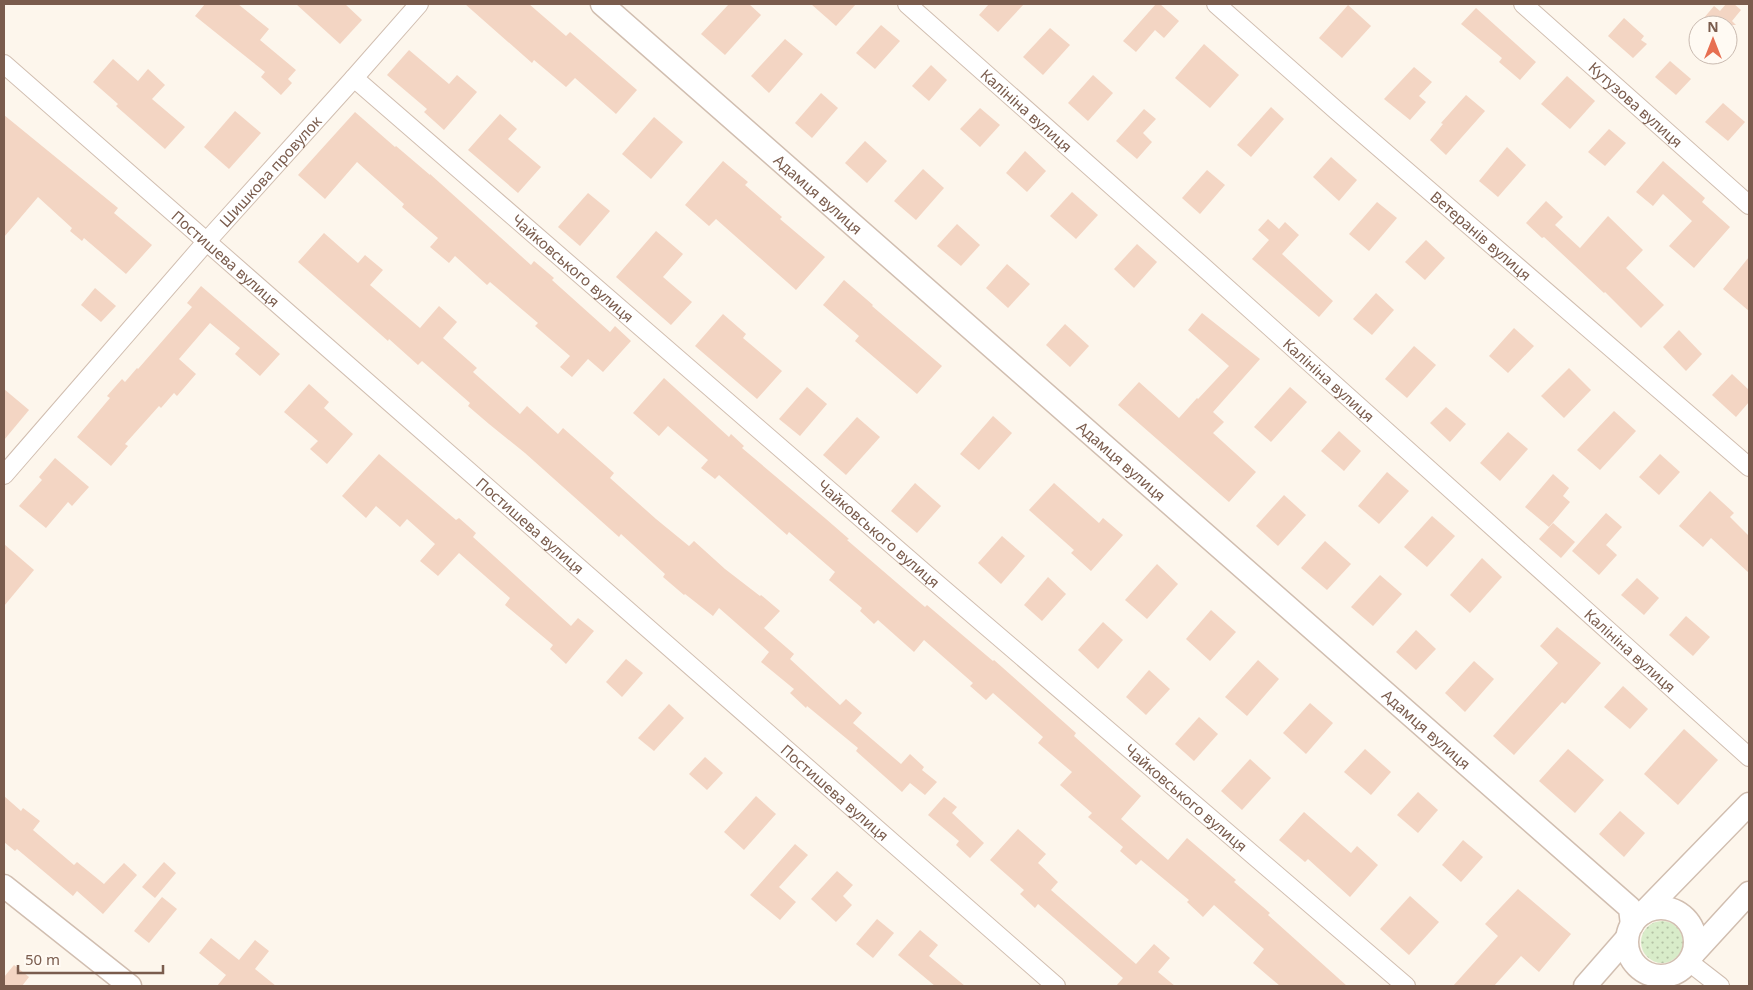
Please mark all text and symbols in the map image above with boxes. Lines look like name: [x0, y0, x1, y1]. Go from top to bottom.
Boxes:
north arrow: [1688, 15, 1738, 65]
text: N: [1707, 17, 1719, 36]
street label: Кутузова вулиця: [1584, 57, 1687, 152]
street label: Калініна вулиця: [977, 64, 1077, 156]
street label: Шишкова провулок: [215, 111, 326, 231]
street label: Адамця вулиця: [770, 150, 867, 239]
street label: Ветеранів вулиця: [1426, 186, 1536, 285]
street label: Постишева вулиця: [168, 206, 284, 311]
street label: Чайковського вулиця: [508, 210, 638, 327]
street label: Калініна вулиця: [1279, 334, 1379, 426]
street label: Адамця вулиця: [1073, 417, 1170, 505]
street label: Постишева вулиця: [472, 473, 589, 578]
street label: Чайковського вулиця: [814, 475, 944, 592]
street label: Калініна вулиця: [1580, 604, 1680, 697]
street label: Адамця вулиця: [1378, 685, 1475, 773]
street label: Чайковського вулиця: [1121, 739, 1252, 856]
street label: Постишева вулиця: [777, 740, 893, 845]
scale bar: [18, 942, 162, 974]
text: 50 m: [25, 949, 60, 969]

